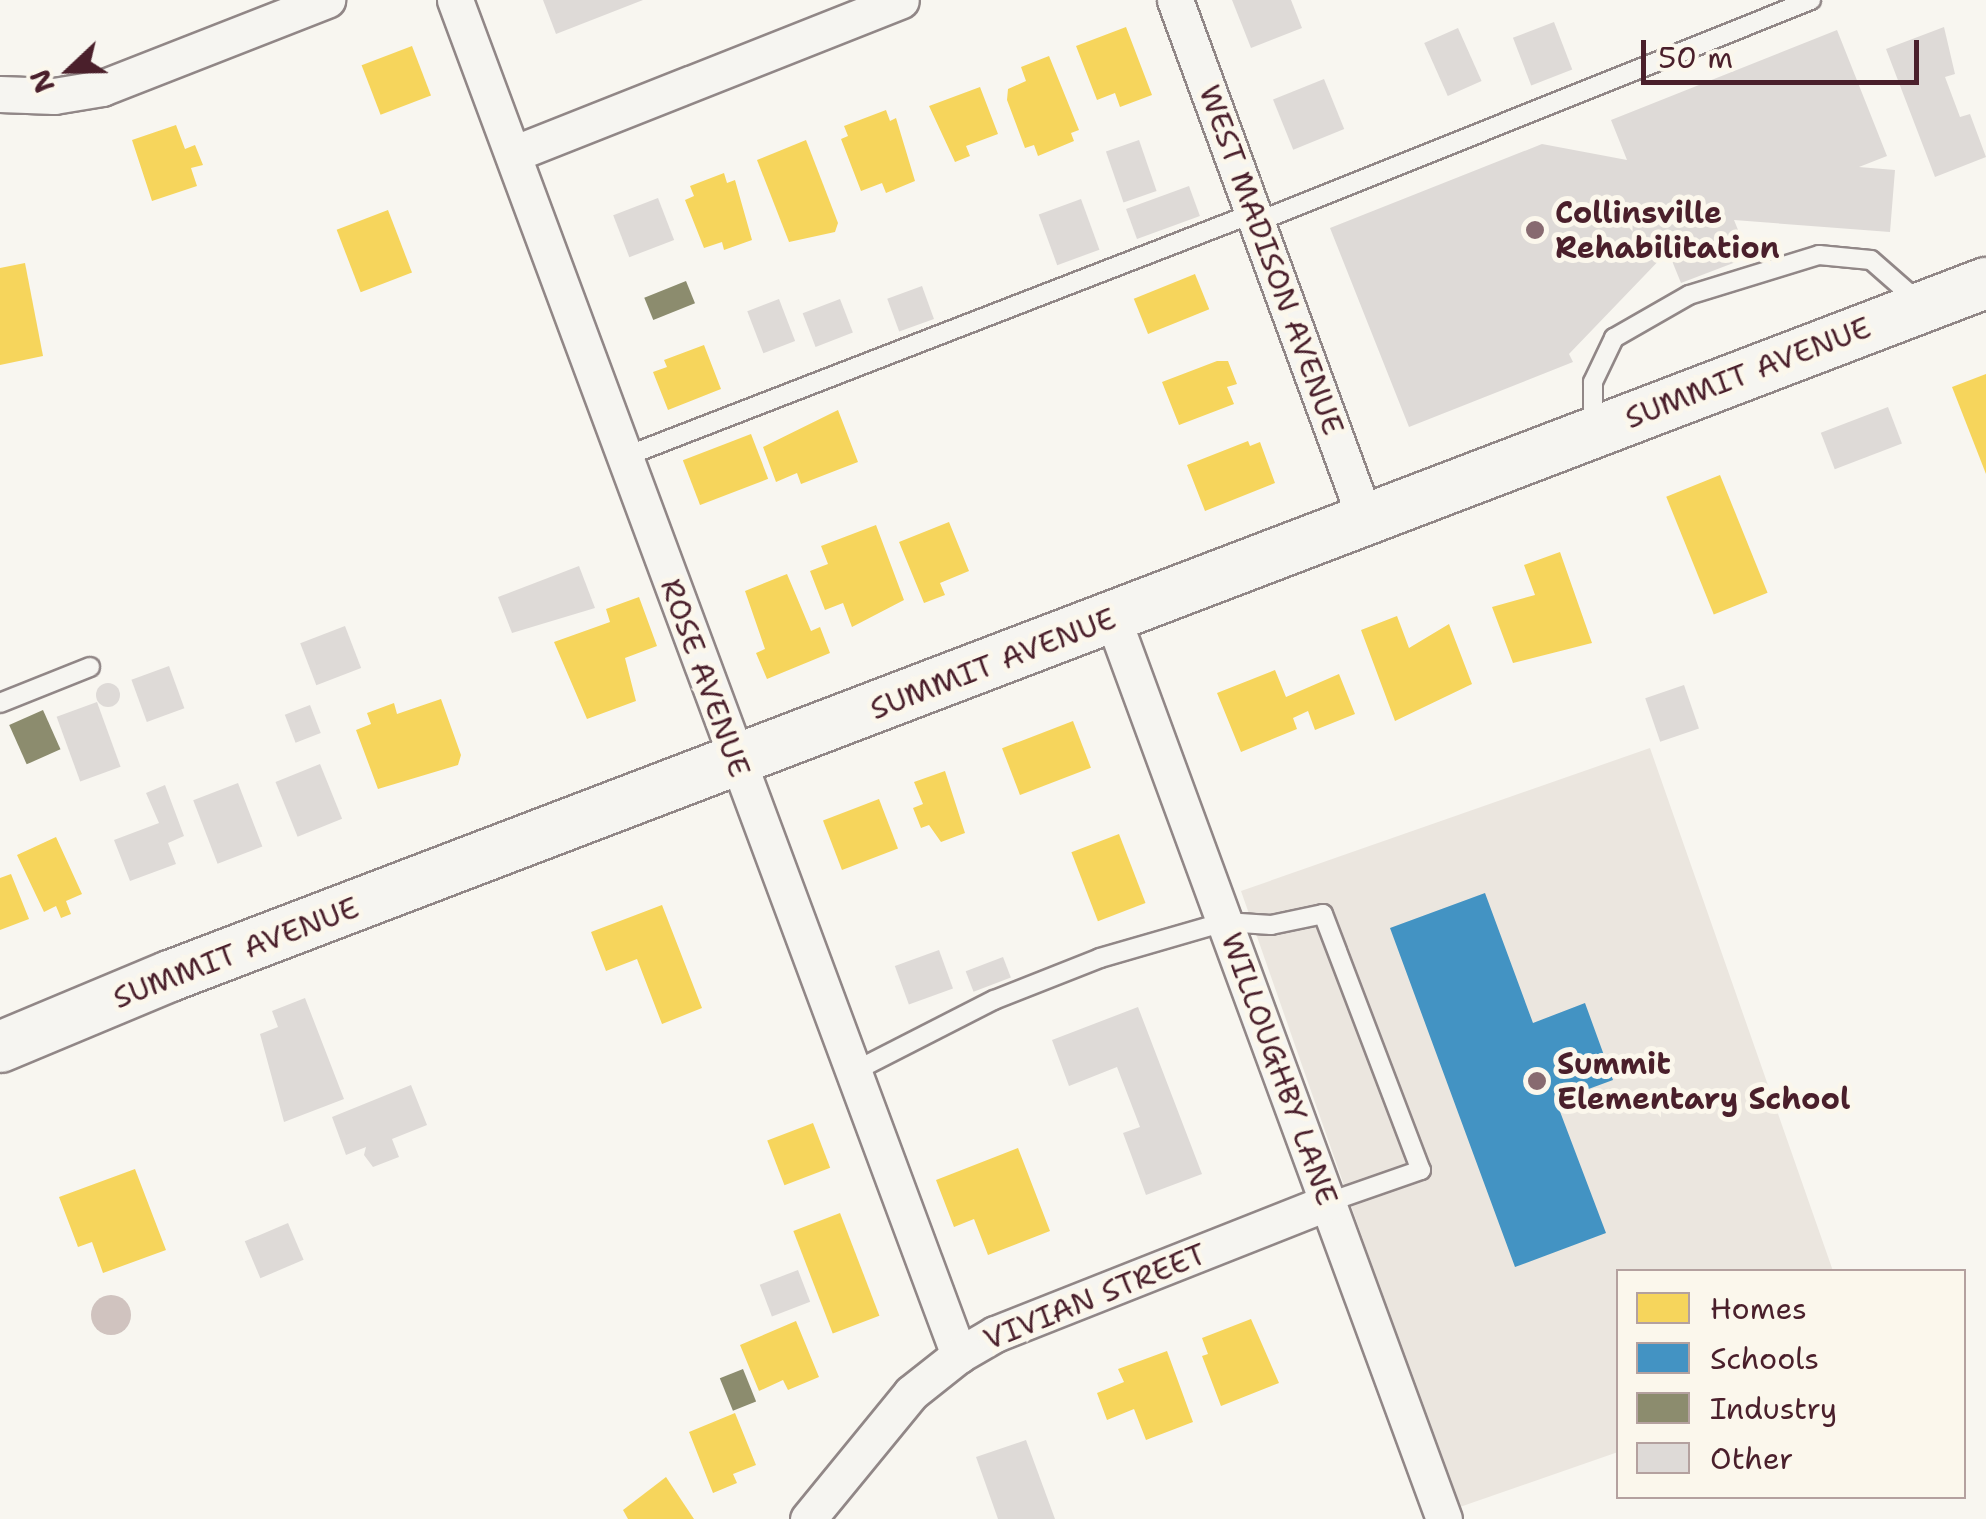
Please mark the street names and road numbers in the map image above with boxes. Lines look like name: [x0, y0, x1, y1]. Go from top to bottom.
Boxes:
street label: WEST MADISON AVENUE: [1191, 80, 1351, 440]
street label: SUMMIT AVENUE: [1620, 310, 1876, 436]
street label: ROSE AVENUE: [652, 574, 758, 782]
street label: SUMMIT AVENUE: [865, 601, 1121, 727]
street label: SUMMIT AVENUE: [108, 890, 364, 1016]
street label: WILLOUGHBY LANE: [1213, 928, 1345, 1210]
street label: VIVIAN STREET: [978, 1236, 1212, 1358]

